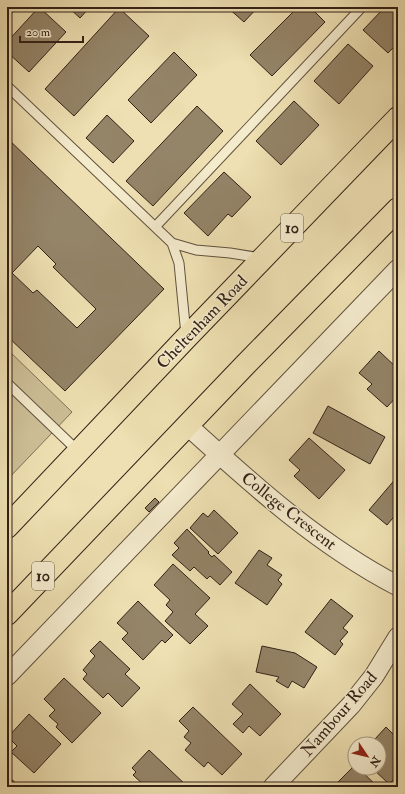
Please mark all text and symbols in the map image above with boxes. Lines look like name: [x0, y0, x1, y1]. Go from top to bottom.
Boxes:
scale bar: [20, 18, 83, 44]
text: 20 m: [26, 25, 51, 40]
road number: 10: [281, 214, 303, 242]
street label: Cheltenham Road: [152, 270, 252, 373]
street label: College Crescent: [237, 467, 341, 555]
road number: 10: [32, 562, 54, 590]
street label: Nambour Road: [297, 667, 381, 761]
north arrow: [347, 736, 387, 776]

